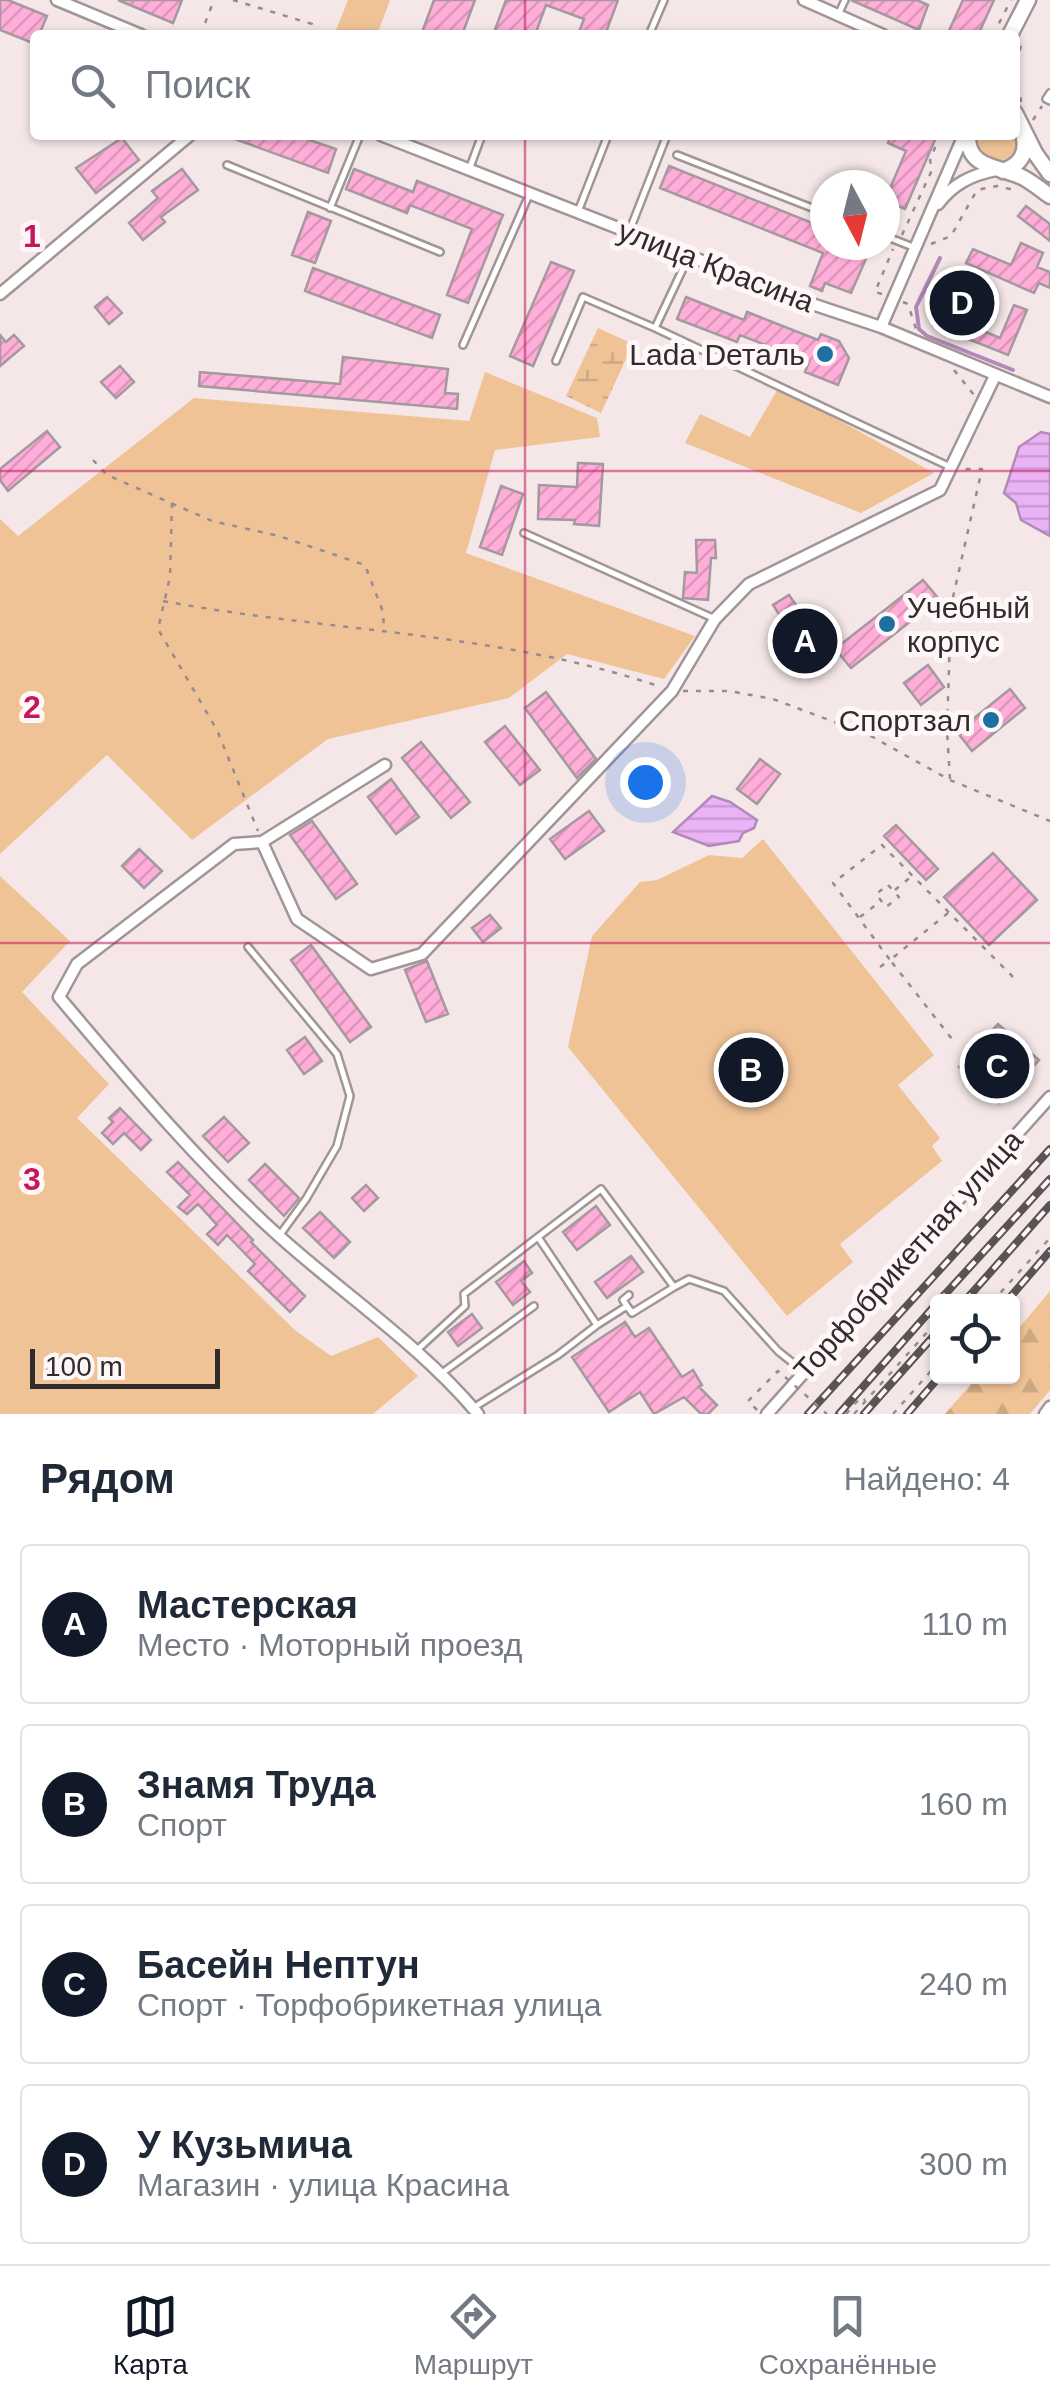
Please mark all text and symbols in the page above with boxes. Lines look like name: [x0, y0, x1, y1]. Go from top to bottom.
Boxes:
search box: [30, 30, 1020, 140]
icon: search: [65, 58, 120, 113]
text: Поиск: [145, 64, 250, 106]
north arrow: [810, 170, 900, 260]
street label: улица Красина: [614, 214, 819, 319]
text: 1: [23, 218, 41, 254]
pin: D: [930, 266, 994, 340]
place label: Lada Dеталь: [629, 338, 805, 371]
marker: Lada Dеталь: [814, 343, 836, 365]
place label: Учебный корпус: [907, 591, 1030, 658]
pin: A: [772, 604, 838, 678]
marker: Учебный корпус: [876, 613, 898, 635]
text: 2: [23, 689, 41, 725]
place label: Спортзал: [839, 704, 971, 737]
marker: Спортзал: [980, 709, 1002, 731]
your location: [620, 757, 671, 808]
pin: C: [964, 1028, 1030, 1104]
pin: B: [718, 1032, 784, 1108]
street label: Торфобрикетная улица: [787, 1123, 1029, 1387]
text: 3: [23, 1161, 41, 1197]
map controls: [930, 1294, 1020, 1384]
button: locate: [930, 1294, 1020, 1384]
scale bar: [30, 1344, 220, 1388]
text: 100 m: [45, 1351, 123, 1382]
text: Рядом: [40, 1455, 175, 1502]
text: Найдено: 4: [844, 1461, 1010, 1497]
text: Мастерская: [137, 1584, 358, 1626]
text: A: [63, 1606, 86, 1642]
text: 110 m: [921, 1606, 1008, 1642]
text: Место · Моторный проезд: [137, 1627, 522, 1663]
text: Знамя Труда: [137, 1764, 376, 1806]
text: B: [63, 1786, 86, 1822]
text: 160 m: [919, 1786, 1008, 1822]
text: Спорт: [137, 1807, 227, 1843]
text: Басейн Нептун: [137, 1944, 420, 1986]
text: C: [63, 1966, 86, 2002]
text: 240 m: [919, 1966, 1008, 2002]
text: Спорт · Торфобрикетная улица: [137, 1987, 602, 2023]
text: У Кузьмича: [137, 2124, 352, 2166]
text: D: [63, 2146, 86, 2182]
text: 300 m: [919, 2146, 1008, 2182]
text: Магазин · улица Красина: [137, 2167, 509, 2203]
tab: Карта: [113, 2289, 188, 2381]
tab: Маршрут: [414, 2289, 533, 2381]
tab: Сохранённые: [759, 2289, 937, 2381]

